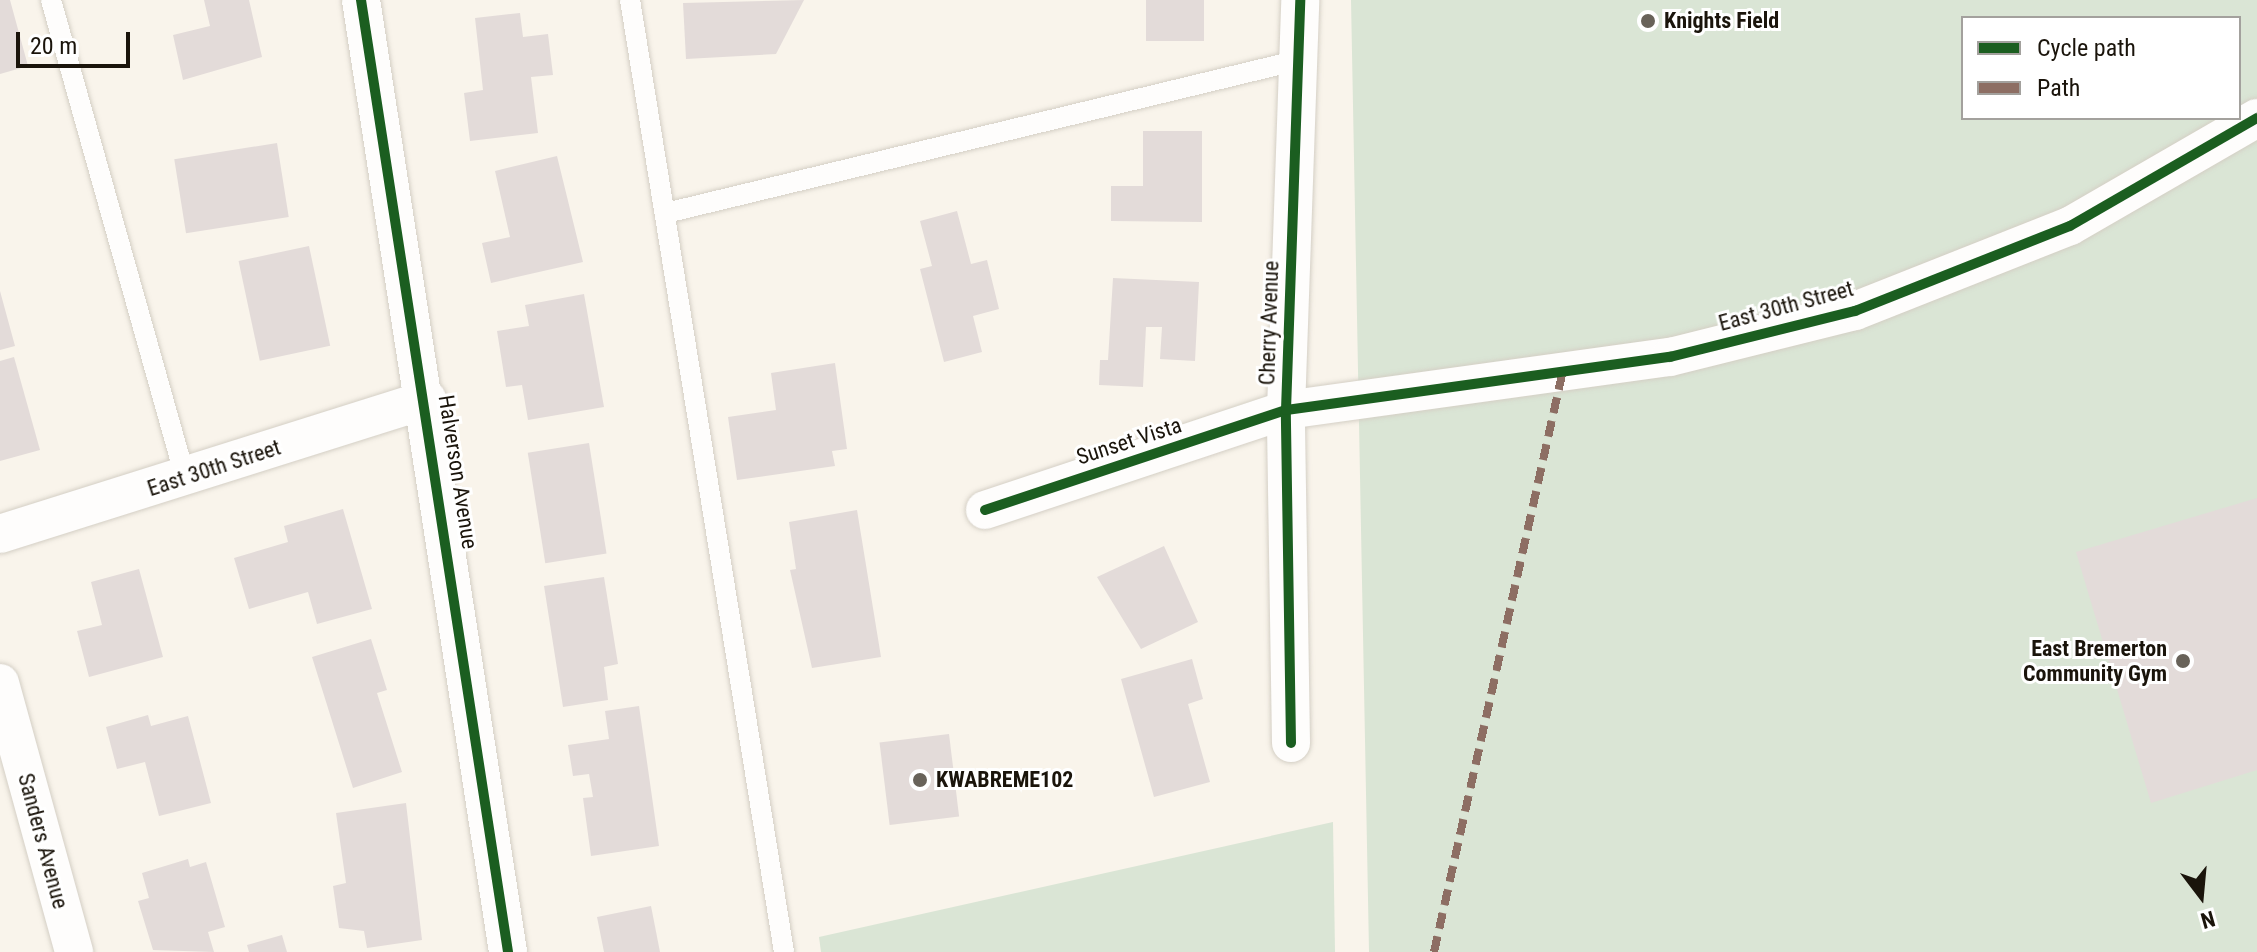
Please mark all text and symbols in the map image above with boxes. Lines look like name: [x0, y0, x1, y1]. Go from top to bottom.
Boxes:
place label: Knights Field: [1664, 8, 1779, 34]
marker: Knights Field: [1639, 12, 1657, 30]
scale bar: [20, 16, 134, 66]
legend: [1961, 16, 2241, 120]
text: 20 m: [30, 32, 77, 60]
text: Cycle path: [2037, 34, 2136, 62]
text: Path: [2037, 74, 2080, 102]
street label: Cherry Avenue: [1254, 260, 1284, 386]
street label: East 30th Street: [1716, 275, 1856, 337]
street label: Halverson Avenue: [433, 393, 483, 551]
street label: Sunset Vista: [1073, 412, 1185, 470]
street label: East 30th Street: [144, 434, 284, 502]
place label: East Bremerton Community Gym: [2023, 635, 2167, 686]
marker: East Bremerton Community Gym: [2174, 652, 2192, 670]
place label: KWABREME102: [936, 767, 1073, 793]
street label: Sanders Avenue: [12, 770, 74, 912]
marker: KWABREME102: [911, 771, 929, 789]
north arrow: [2161, 856, 2241, 936]
text: N: [2198, 906, 2218, 933]

